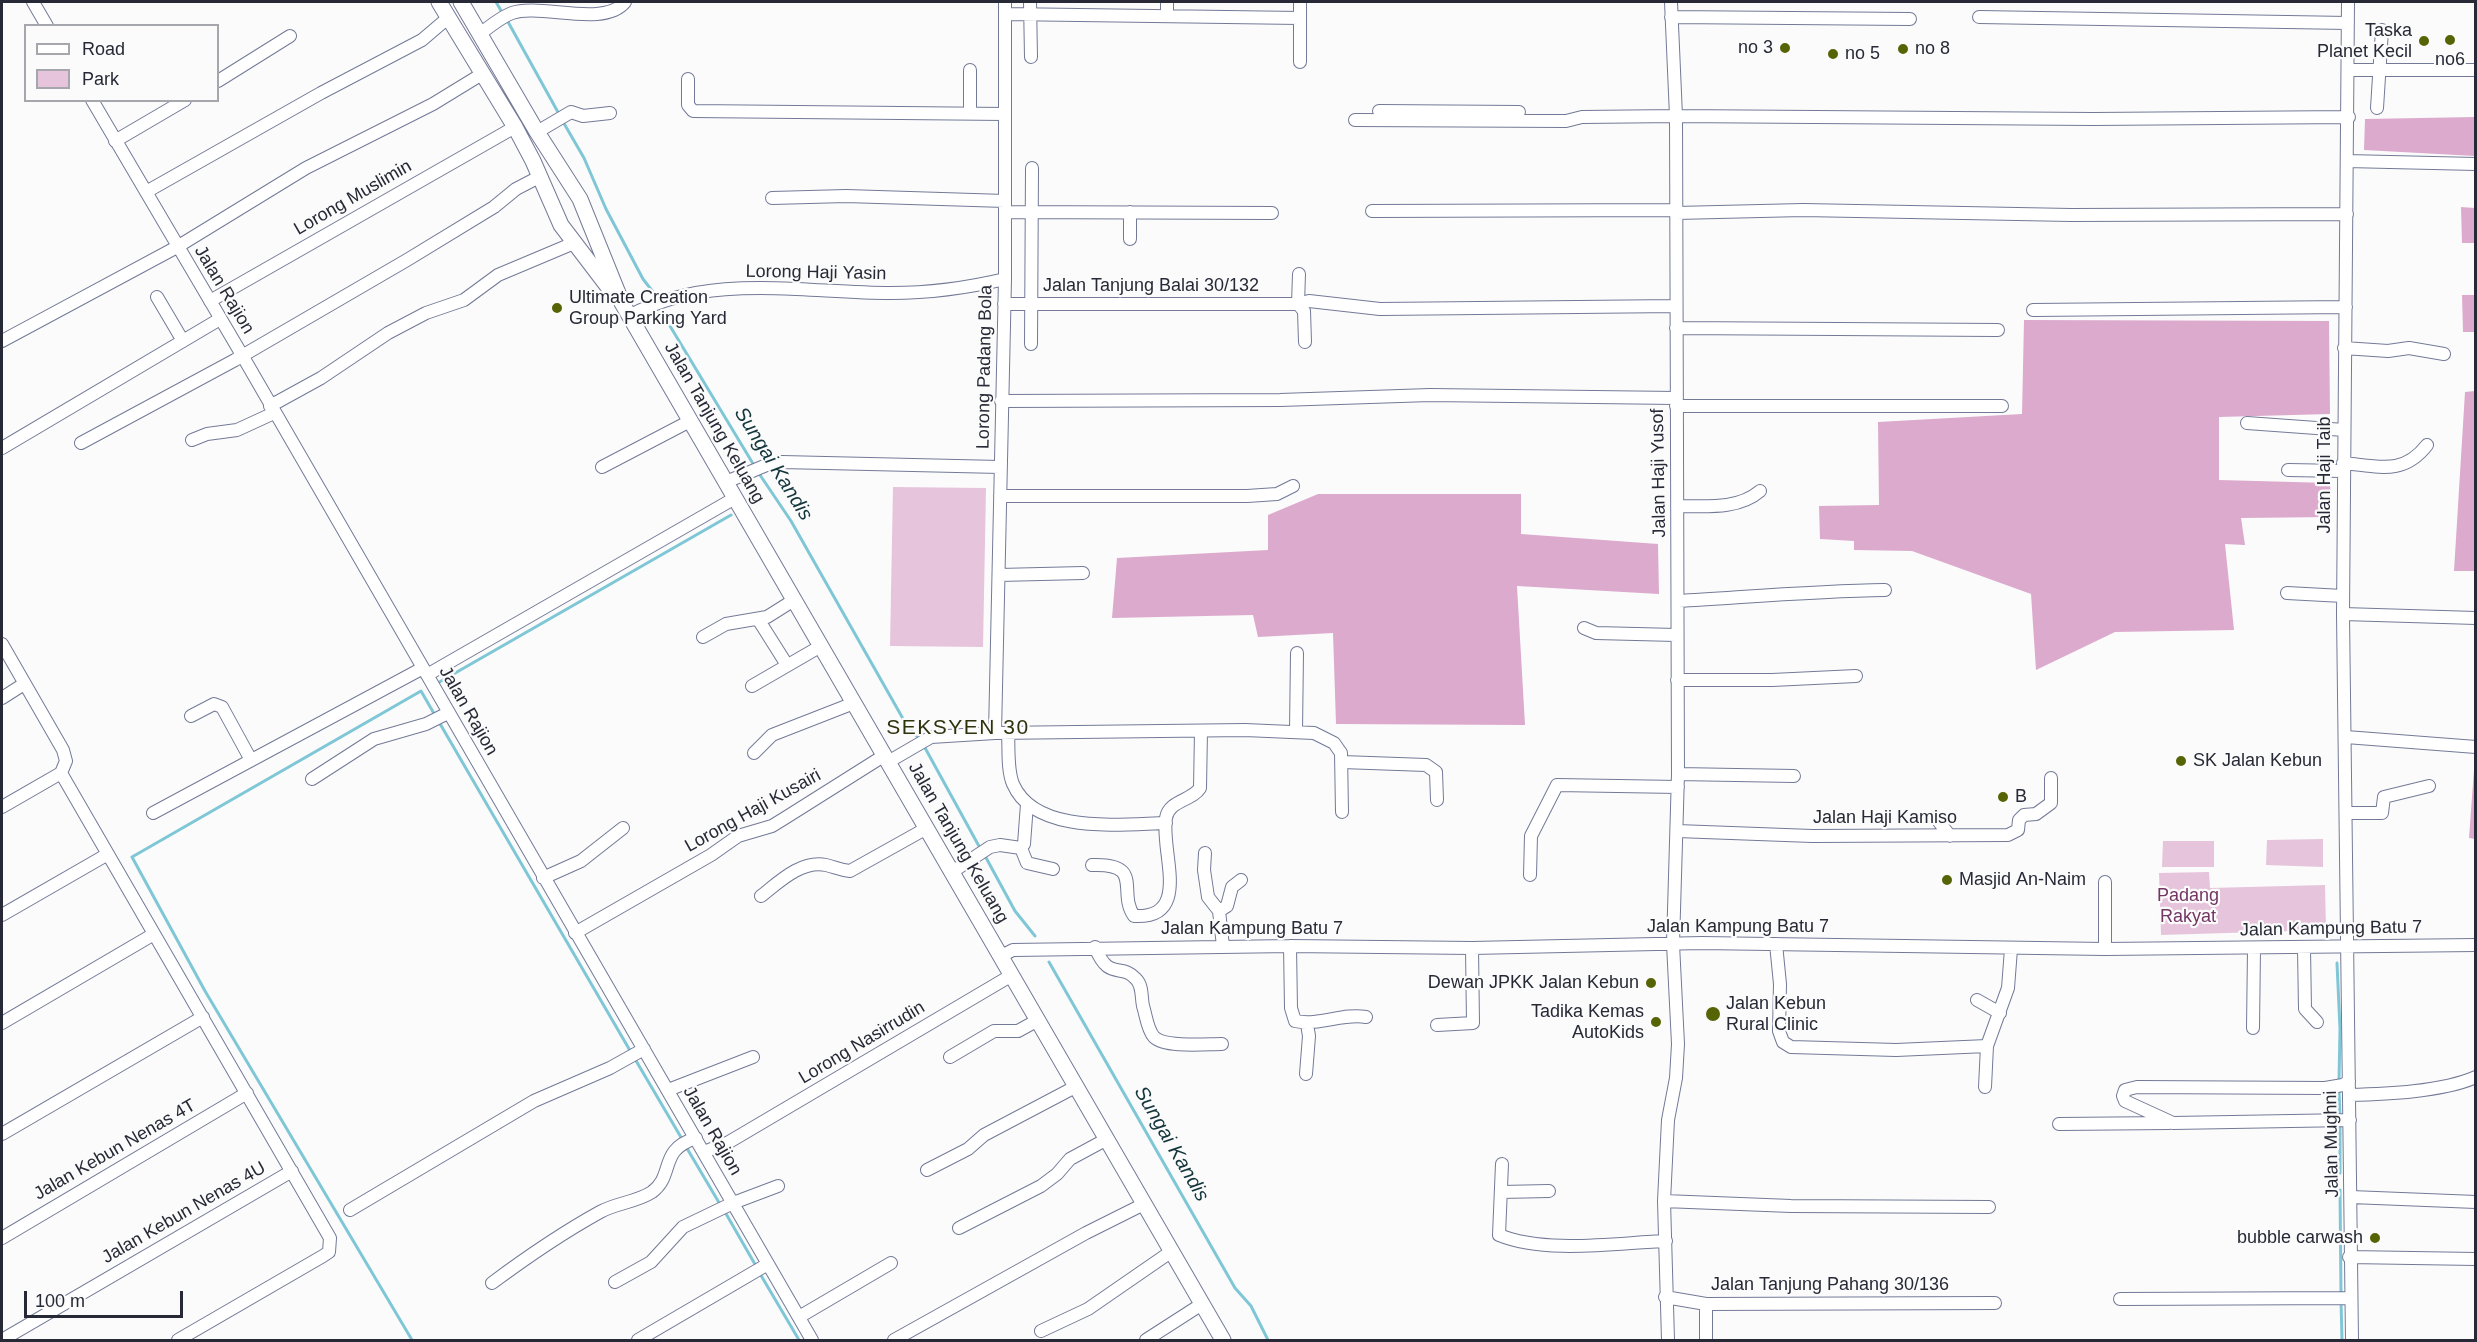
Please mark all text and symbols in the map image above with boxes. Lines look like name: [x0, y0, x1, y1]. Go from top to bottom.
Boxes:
place label: Taska Planet Kecil: [2317, 20, 2412, 63]
legend: [24, 24, 219, 102]
marker: no6: [2443, 33, 2457, 47]
marker: Taska Planet Kecil: [2417, 34, 2431, 48]
place label: no 3: [1738, 37, 1773, 59]
place label: no 8: [1915, 38, 1950, 60]
text: Road: [82, 39, 125, 59]
marker: no 3: [1778, 41, 1792, 55]
marker: no 8: [1896, 42, 1910, 56]
place label: no 5: [1845, 43, 1880, 65]
marker: no 5: [1826, 47, 1840, 61]
place label: no6: [2435, 49, 2465, 71]
text: Park: [82, 69, 119, 89]
street label: Lorong Muslimin: [290, 156, 416, 240]
street label: Jalan Rajion: [189, 242, 259, 338]
street label: Lorong Haji Yasin: [745, 261, 887, 285]
street label: Jalan Tanjung Balai 30/132: [1043, 275, 1259, 297]
street label: Lorong Padang Bola: [973, 285, 997, 449]
place label: Ultimate Creation Group Parking Yard: [569, 287, 727, 330]
marker: Ultimate Creation Group Parking Yard: [550, 301, 564, 315]
street label: Jalan Tanjung Keluang: [659, 339, 769, 507]
water label: Sungai Kandis: [729, 403, 817, 525]
street label: Jalan Haji Yusof: [1647, 408, 1671, 538]
street label: Jalan Haji Taib: [2314, 416, 2336, 534]
street label: Jalan Rajion: [434, 663, 502, 759]
district label: SEKSYEN 30: [886, 715, 1030, 741]
place label: SK Jalan Kebun: [2193, 750, 2322, 772]
marker: SK Jalan Kebun: [2174, 754, 2188, 768]
street label: Jalan Tanjung Keluang: [903, 759, 1013, 927]
street label: Lorong Haji Kusairi: [681, 765, 825, 857]
place label: B: [2015, 786, 2027, 808]
marker: B: [1996, 790, 2010, 804]
street label: Jalan Haji Kamiso: [1813, 807, 1957, 829]
place label: Masjid An-Naim: [1959, 869, 2086, 891]
marker: Masjid An-Naim: [1940, 873, 1954, 887]
park label: Padang Rakyat: [2157, 885, 2219, 928]
street label: Jalan Kampung Batu 7: [1647, 916, 1829, 938]
street label: Jalan Kampung Batu 7: [2240, 917, 2422, 941]
street label: Jalan Kampung Batu 7: [1161, 918, 1343, 940]
place label: Dewan JPKK Jalan Kebun: [1428, 972, 1639, 994]
marker: Dewan JPKK Jalan Kebun: [1644, 976, 1658, 990]
place label: Jalan Kebun Rural Clinic: [1726, 993, 1826, 1036]
street label: Lorong Nasirrudin: [795, 997, 929, 1089]
place label: Tadika Kemas AutoKids: [1531, 1001, 1644, 1044]
marker: Jalan Kebun Rural Clinic: [1704, 1005, 1722, 1023]
marker: Tadika Kemas AutoKids: [1649, 1015, 1663, 1029]
water label: Sungai Kandis: [1128, 1082, 1214, 1206]
street label: Jalan Rajion: [678, 1083, 746, 1179]
street label: Jalan Mughni: [2320, 1090, 2344, 1198]
street label: Jalan Kebun Nenas 4T: [30, 1095, 200, 1205]
street label: Jalan Kebun Nenas 4U: [98, 1157, 270, 1269]
place label: bubble carwash: [2237, 1227, 2363, 1249]
marker: bubble carwash: [2368, 1231, 2382, 1245]
street label: Jalan Tanjung Pahang 30/136: [1711, 1274, 1949, 1296]
scale bar: [27, 1279, 186, 1317]
text: 100 m: [35, 1291, 85, 1311]

